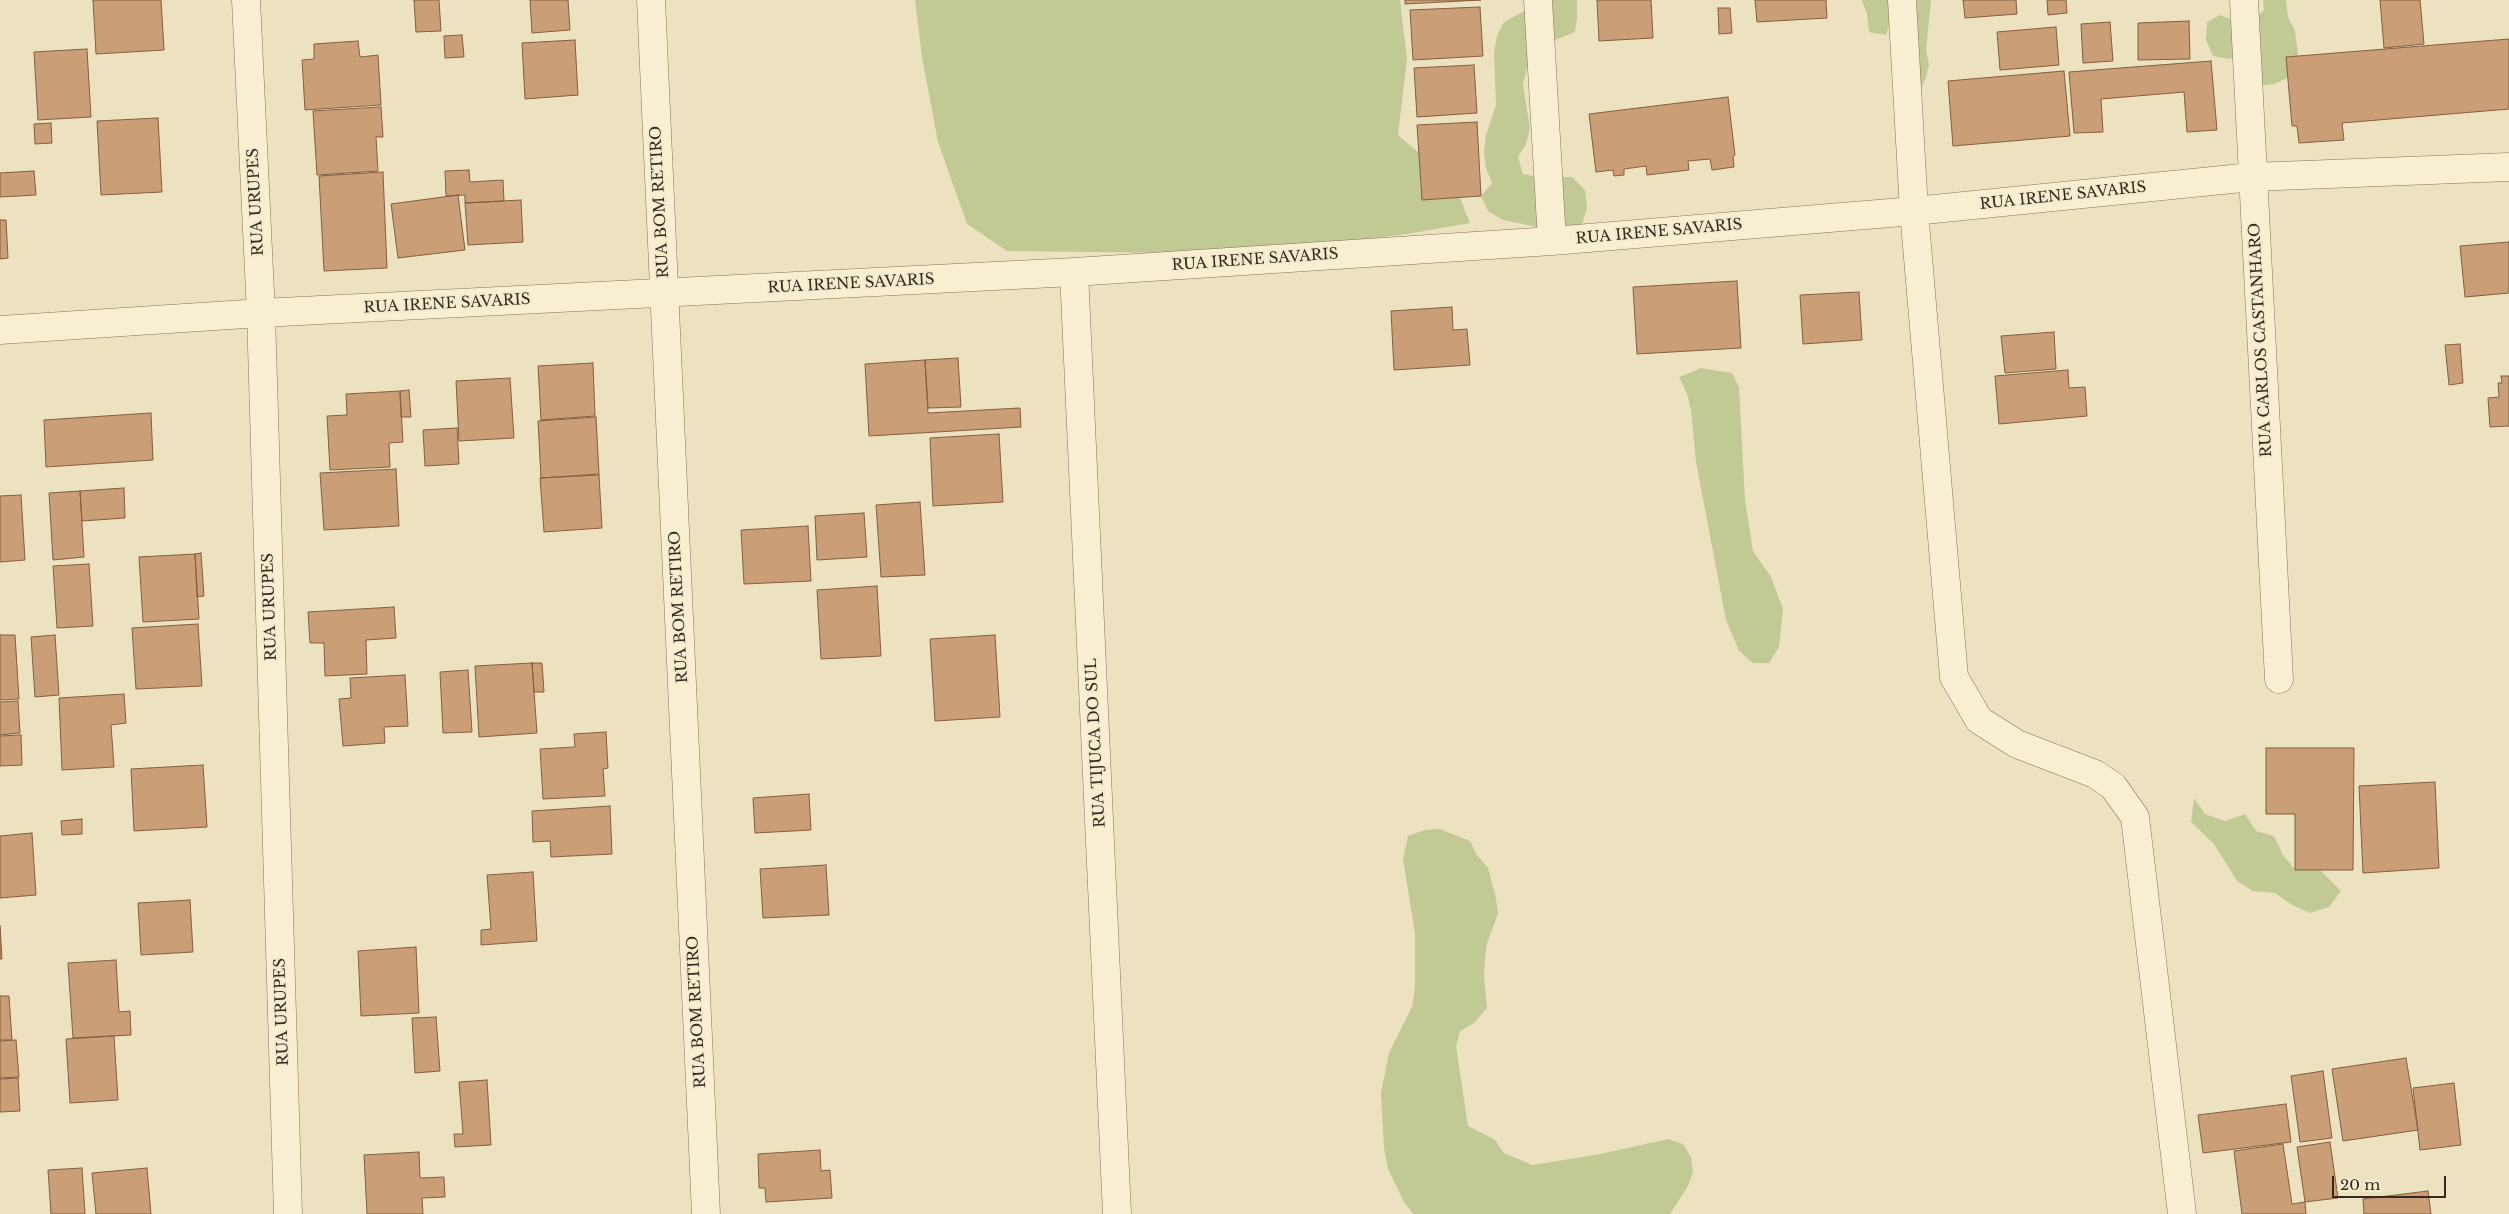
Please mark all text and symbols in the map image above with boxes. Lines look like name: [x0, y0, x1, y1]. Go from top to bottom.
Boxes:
street label: RUA BOM RETIRO: [647, 125, 673, 279]
street label: RUA URUPES: [244, 148, 268, 256]
street label: RUA IRENE SAVARIS: [1979, 178, 2147, 214]
street label: RUA IRENE SAVARIS: [1575, 216, 1743, 248]
street label: RUA CARLOS CASTANHARO: [2246, 222, 2276, 458]
street label: RUA IRENE SAVARIS: [1171, 245, 1339, 275]
street label: RUA IRENE SAVARIS: [767, 271, 935, 297]
street label: RUA IRENE SAVARIS: [363, 291, 531, 317]
street label: RUA BOM RETIRO: [666, 530, 692, 684]
street label: RUA URUPES: [259, 553, 281, 661]
street label: RUA TIJUCA DO SUL: [1083, 658, 1109, 828]
street label: RUA BOM RETIRO: [684, 935, 710, 1089]
street label: RUA URUPES: [271, 958, 293, 1066]
scale bar: [2334, 1166, 2448, 1198]
text: 20 m: [2340, 1175, 2380, 1194]

